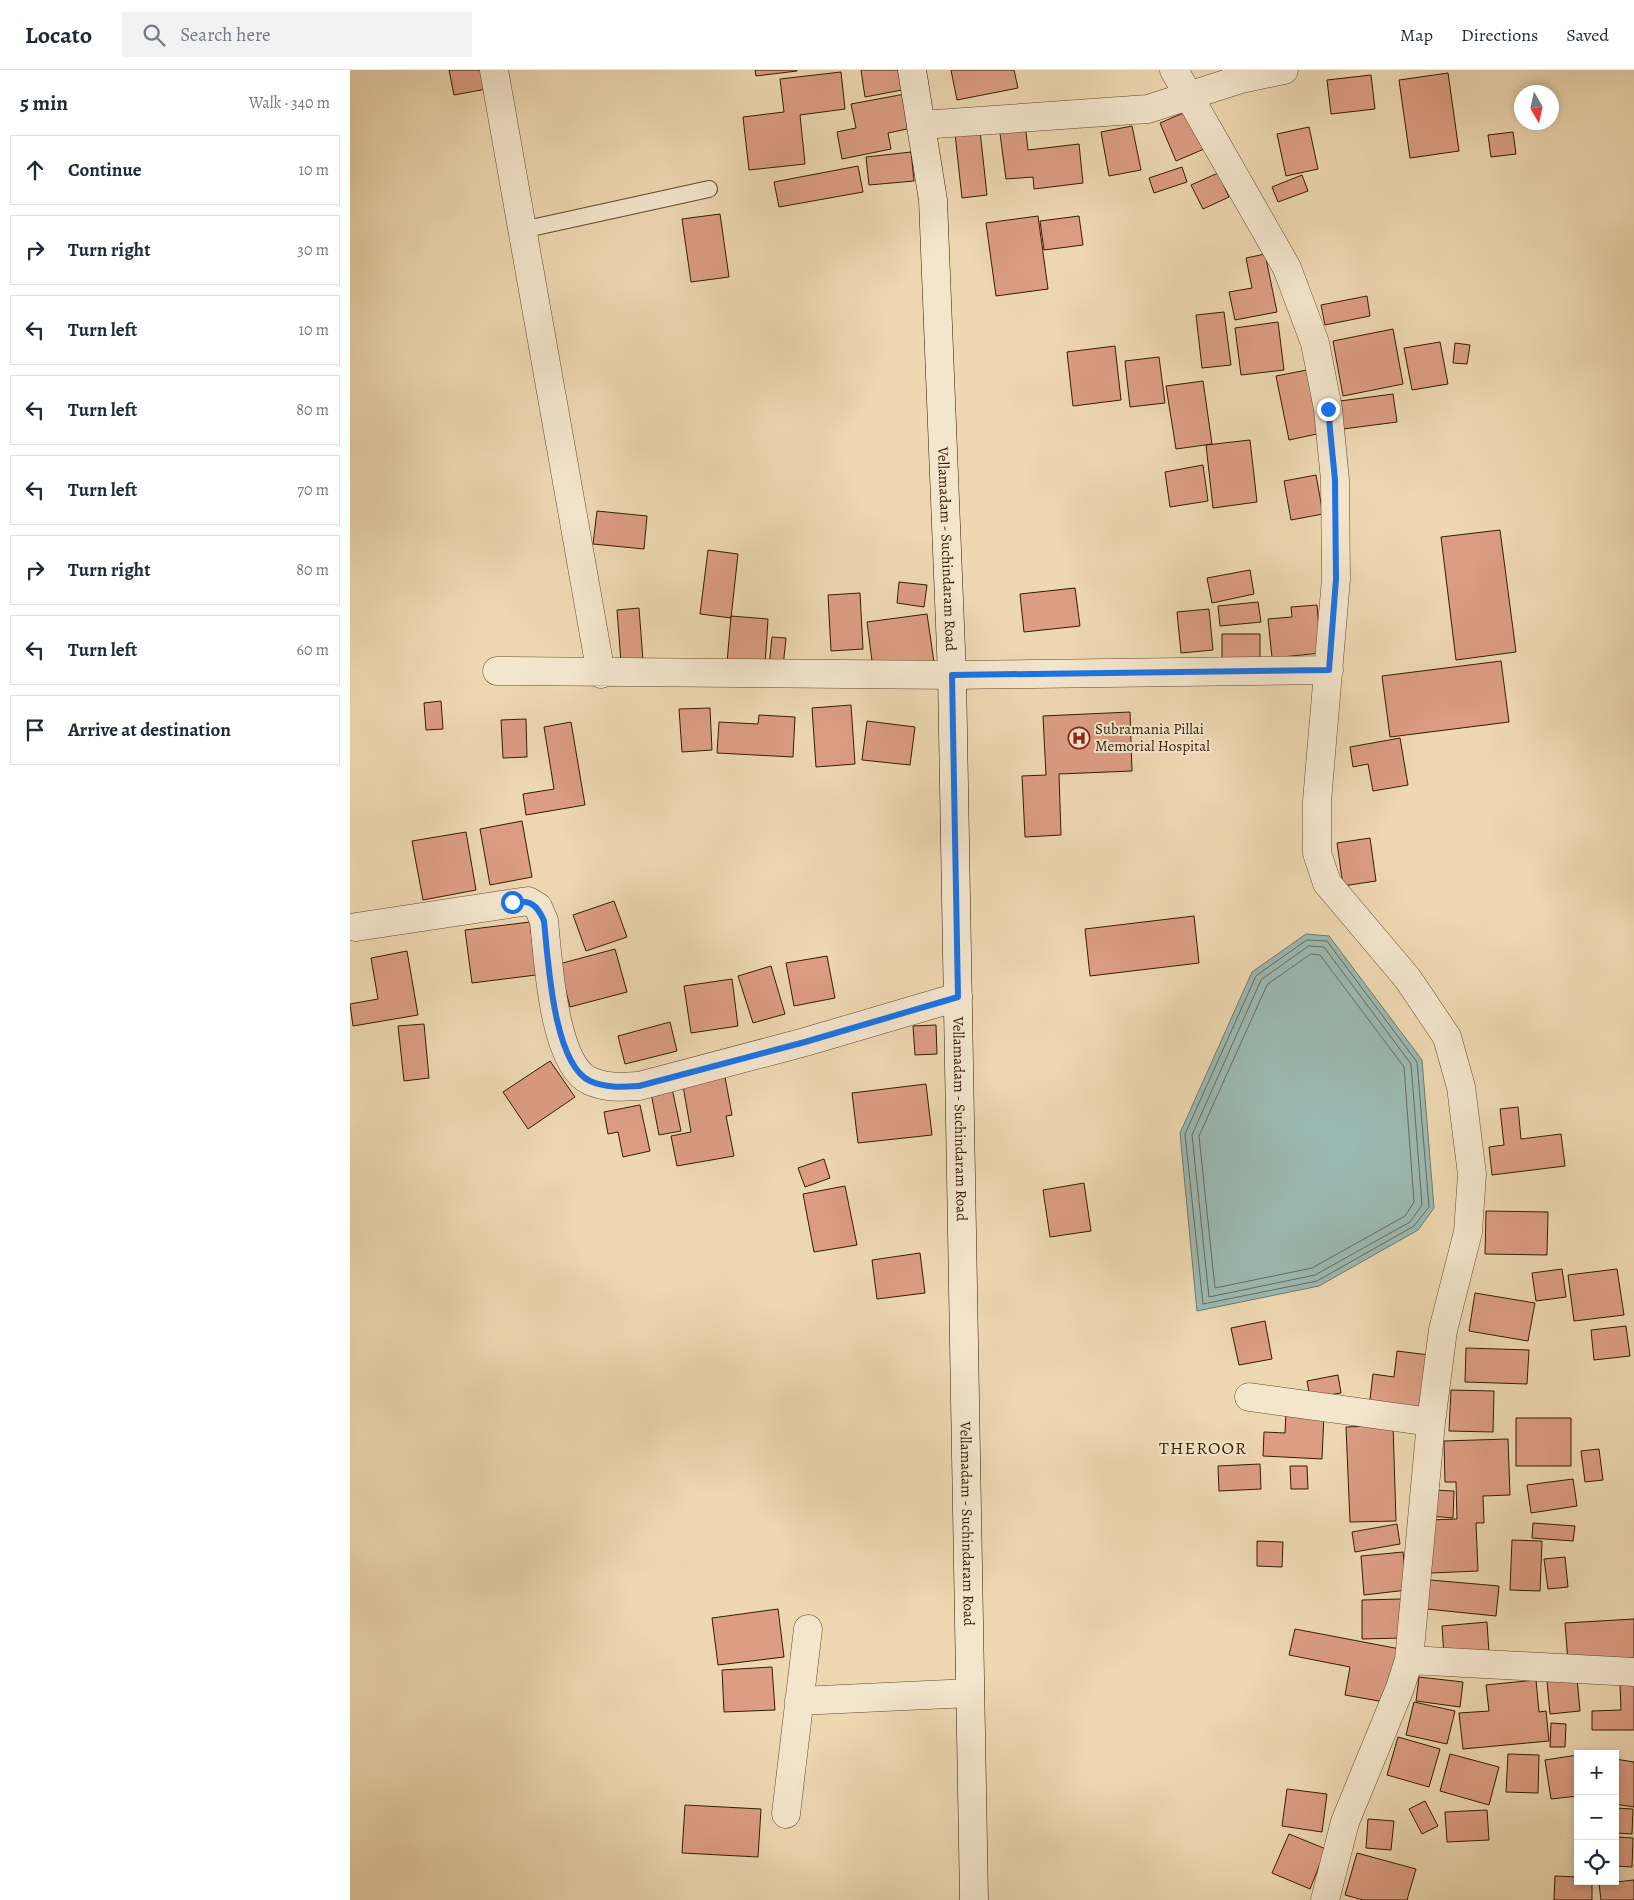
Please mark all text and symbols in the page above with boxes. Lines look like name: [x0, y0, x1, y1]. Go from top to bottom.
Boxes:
search box: [122, 12, 472, 57]
text: Locato: [25, 19, 92, 51]
icon: search: [140, 21, 168, 49]
text: Search here: [180, 22, 271, 48]
text: Map: [1400, 23, 1433, 47]
text: Directions: [1461, 23, 1538, 47]
text: Saved: [1566, 23, 1609, 47]
north arrow: [1514, 85, 1559, 130]
text: 5 min: [20, 89, 68, 117]
text: Walk · 340 m: [249, 92, 330, 114]
icon: ahead: [21, 156, 49, 184]
text: Continue: [68, 157, 142, 183]
text: 10 m: [299, 159, 329, 181]
icon: right: [21, 236, 49, 264]
text: Turn right: [68, 237, 150, 263]
text: 30 m: [297, 239, 329, 261]
icon: left: [21, 316, 49, 344]
text: Turn left: [68, 317, 137, 343]
text: 10 m: [299, 319, 329, 341]
icon: left: [21, 396, 49, 424]
text: Turn left: [68, 397, 137, 423]
route end: [1317, 398, 1340, 421]
text: 80 m: [296, 399, 329, 421]
street label: Vellamadam - Suchindaram Road: [933, 445, 961, 653]
icon: left: [21, 476, 49, 504]
text: Turn left: [68, 477, 137, 503]
text: 70 m: [297, 479, 329, 501]
icon: right: [21, 556, 49, 584]
text: Turn right: [68, 557, 150, 583]
text: 80 m: [296, 559, 329, 581]
icon: left: [21, 636, 49, 664]
text: Turn left: [68, 637, 137, 663]
text: 60 m: [297, 639, 329, 661]
icon: arrive: [21, 716, 49, 744]
text: Arrive at destination: [68, 717, 231, 743]
place label: Subramania Pillai Memorial Hospital: [1095, 719, 1210, 756]
hospital icon: Subramania Pillai Memorial Hospital: [1067, 726, 1091, 750]
route start: [501, 891, 524, 914]
street label: Vellamadam - Suchindaram Road: [948, 1015, 972, 1222]
street label: Vellamadam - Suchindaram Road: [955, 1420, 979, 1627]
district label: THEROOR: [1159, 1436, 1247, 1460]
map controls: [1574, 1750, 1619, 1885]
button: +: [1574, 1750, 1619, 1795]
button: −: [1574, 1795, 1619, 1840]
button: locate: [1574, 1840, 1619, 1885]

